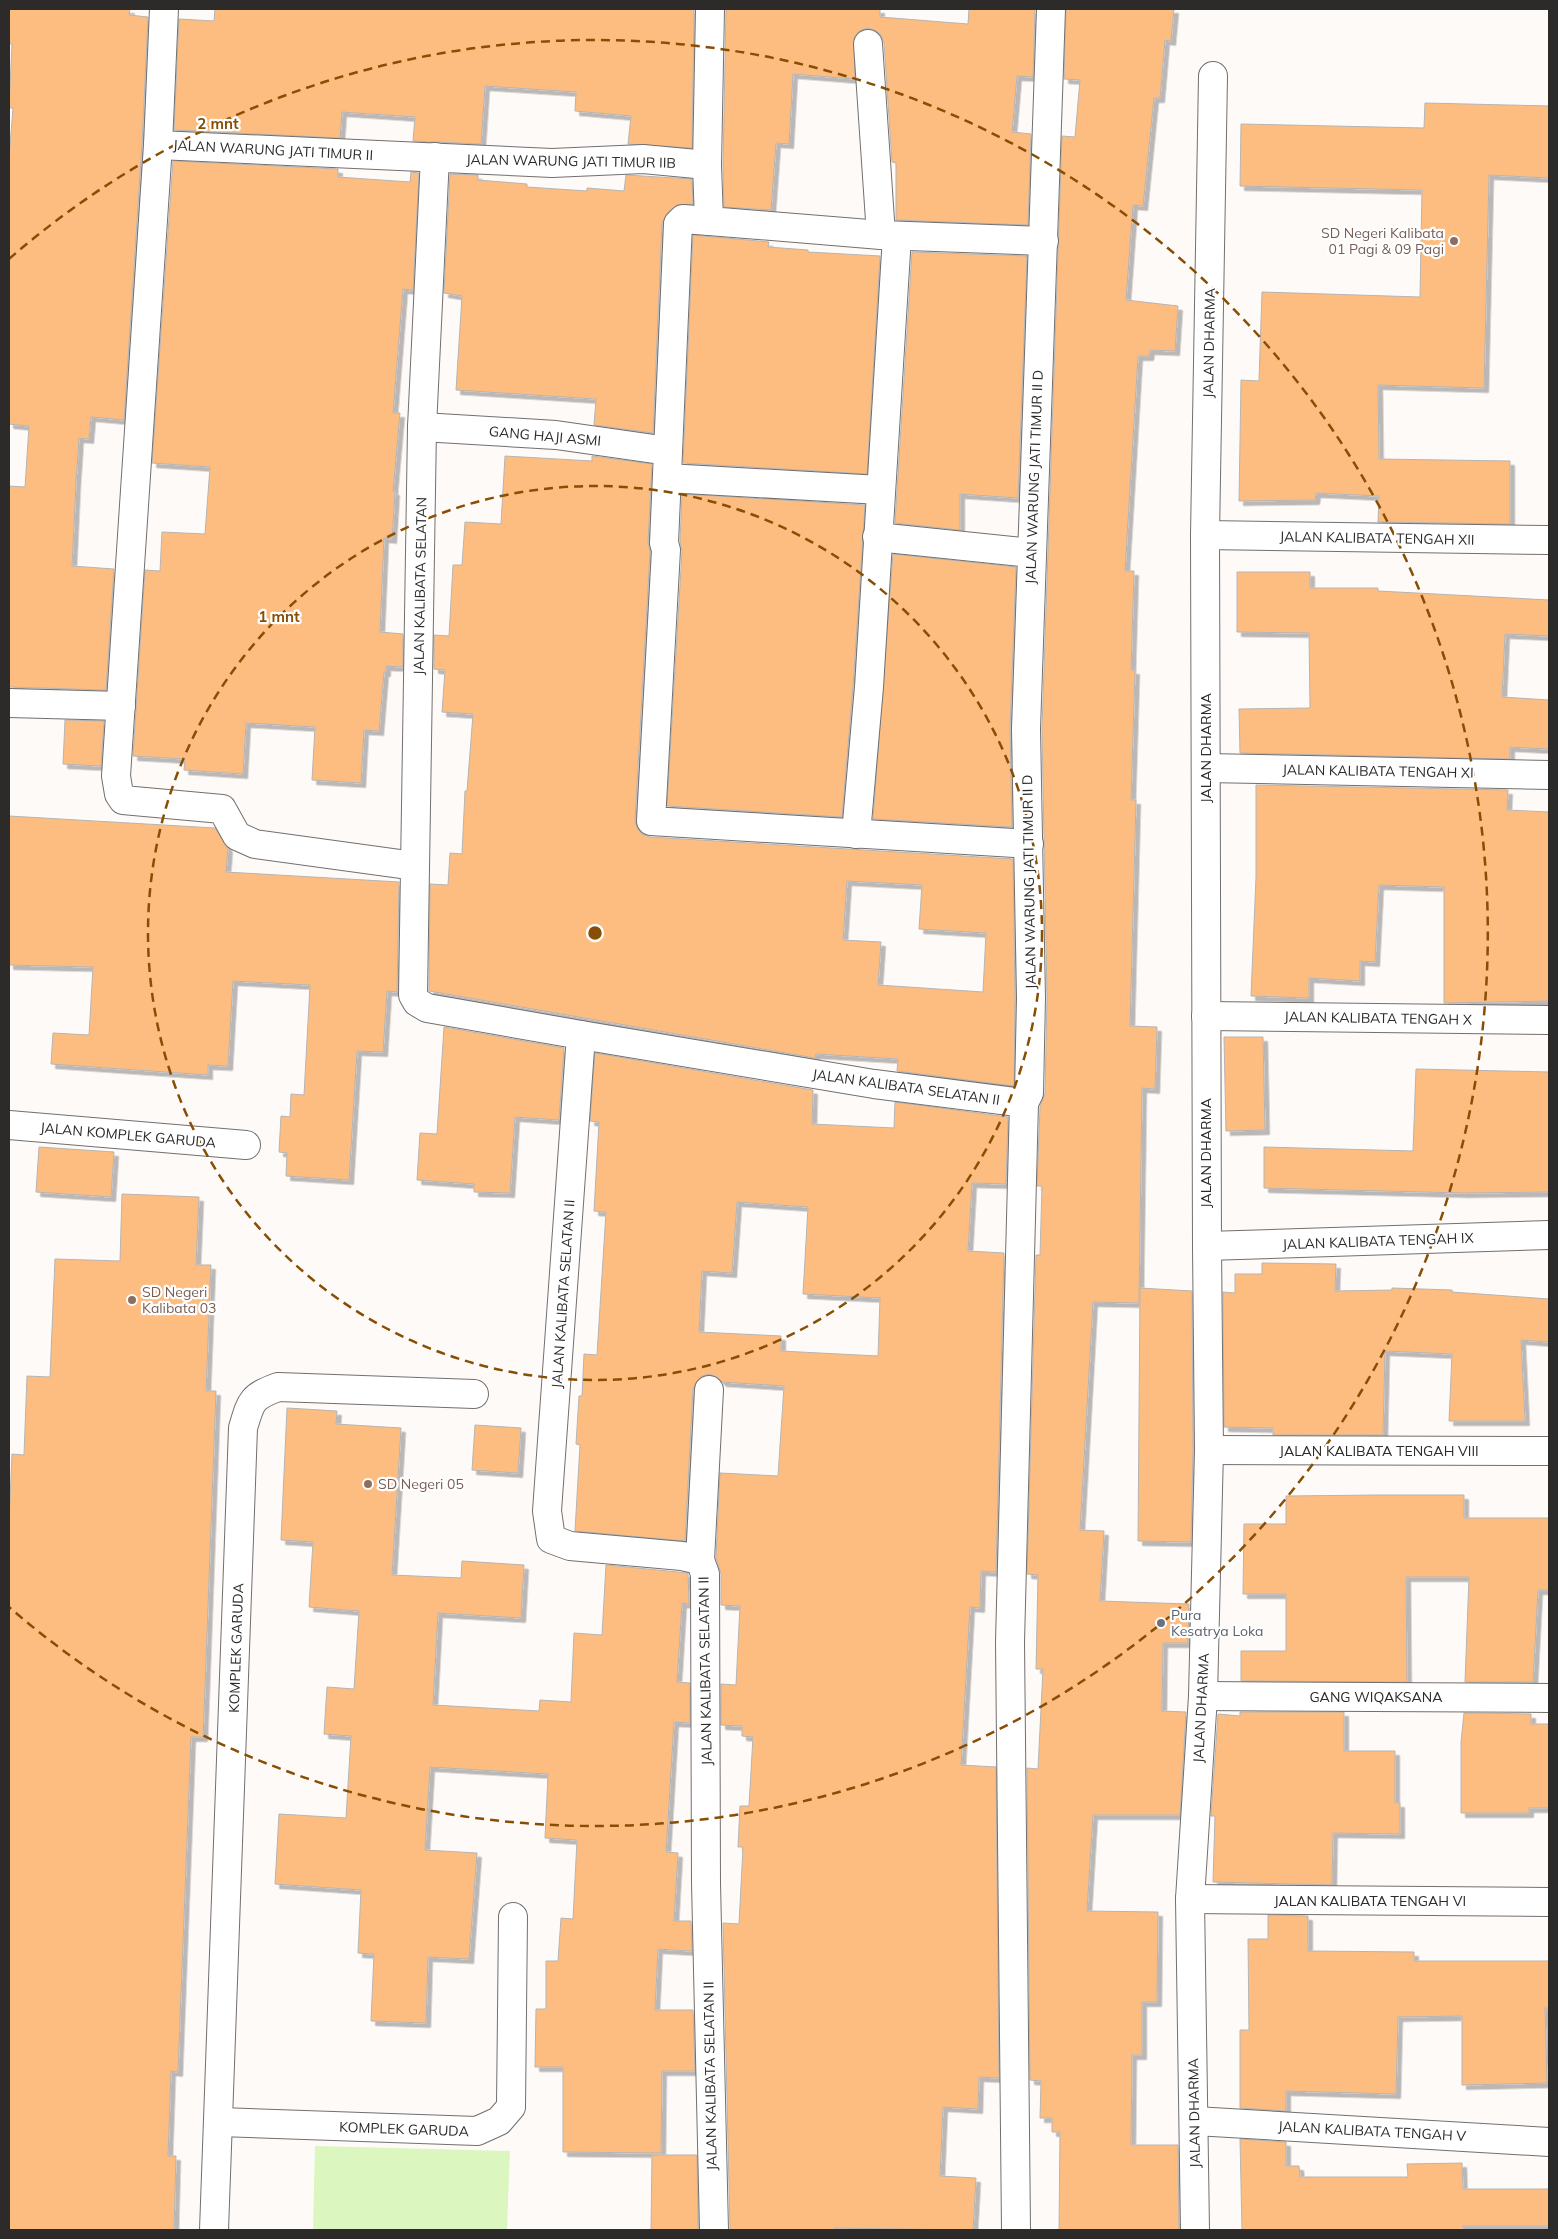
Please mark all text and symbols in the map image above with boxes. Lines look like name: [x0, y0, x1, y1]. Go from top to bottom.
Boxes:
text: 2 mnt: [197, 114, 239, 133]
street label: JALAN WARUNG JATI TIMUR II: [172, 136, 374, 164]
street label: JALAN WARUNG JATI TIMUR IIB: [466, 150, 676, 172]
place label: SD Negeri Kalibata 01 Pagi & 09 Pagi: [1321, 224, 1444, 258]
marker: SD Negeri Kalibata 01 Pagi & 09 Pagi: [1448, 235, 1460, 247]
street label: JALAN DHARMA: [1199, 287, 1219, 398]
street label: JALAN WARUNG JATI TIMUR II D: [1021, 369, 1047, 585]
street label: GANG HAJI ASMI: [488, 422, 602, 450]
street label: JALAN KALIBATA SELATAN: [409, 497, 431, 675]
street label: JALAN KALIBATA TENGAH XII: [1279, 527, 1475, 549]
text: 1 mnt: [258, 607, 300, 626]
street label: JALAN DHARMA: [1197, 692, 1215, 803]
street label: JALAN KALIBATA TENGAH XI: [1282, 760, 1474, 782]
street label: JALAN WARUNG JATI TIMUR II D: [1018, 775, 1040, 989]
centre of rings: [586, 924, 604, 942]
street label: JALAN KALIBATA TENGAH X: [1284, 1007, 1472, 1029]
street label: JALAN KALIBATA SELATAN II: [811, 1065, 1001, 1109]
street label: JALAN DHARMA: [1197, 1097, 1215, 1208]
street label: JALAN KOMPLEK GARUDA: [39, 1118, 217, 1152]
street label: JALAN KALIBATA SELATAN II: [547, 1199, 579, 1389]
street label: JALAN KALIBATA TENGAH IX: [1282, 1229, 1474, 1253]
place label: SD Negeri Kalibata 03: [142, 1283, 217, 1317]
marker: SD Negeri Kalibata 03: [126, 1294, 138, 1306]
street label: JALAN KALIBATA TENGAH VIII: [1279, 1442, 1479, 1460]
place label: SD Negeri 05: [378, 1475, 464, 1493]
marker: SD Negeri 05: [362, 1478, 374, 1490]
street label: JALAN KALIBATA SELATAN II: [694, 1576, 716, 1766]
street label: KOMPLEK GARUDA: [225, 1582, 247, 1713]
place label: Pura Kesatrya Loka: [1171, 1606, 1264, 1640]
marker: Pura Kesatrya Loka: [1155, 1617, 1167, 1629]
street label: JALAN DHARMA: [1189, 1652, 1213, 1763]
street label: GANG WIQAKSANA: [1309, 1688, 1443, 1706]
street label: JALAN KALIBATA TENGAH VI: [1274, 1892, 1466, 1910]
street label: JALAN KALIBATA SELATAN II: [699, 1981, 721, 2171]
street label: JALAN DHARMA: [1184, 2057, 1204, 2168]
street label: JALAN KALIBATA TENGAH V: [1277, 2117, 1467, 2145]
street label: KOMPLEK GARUDA: [339, 2118, 470, 2140]

